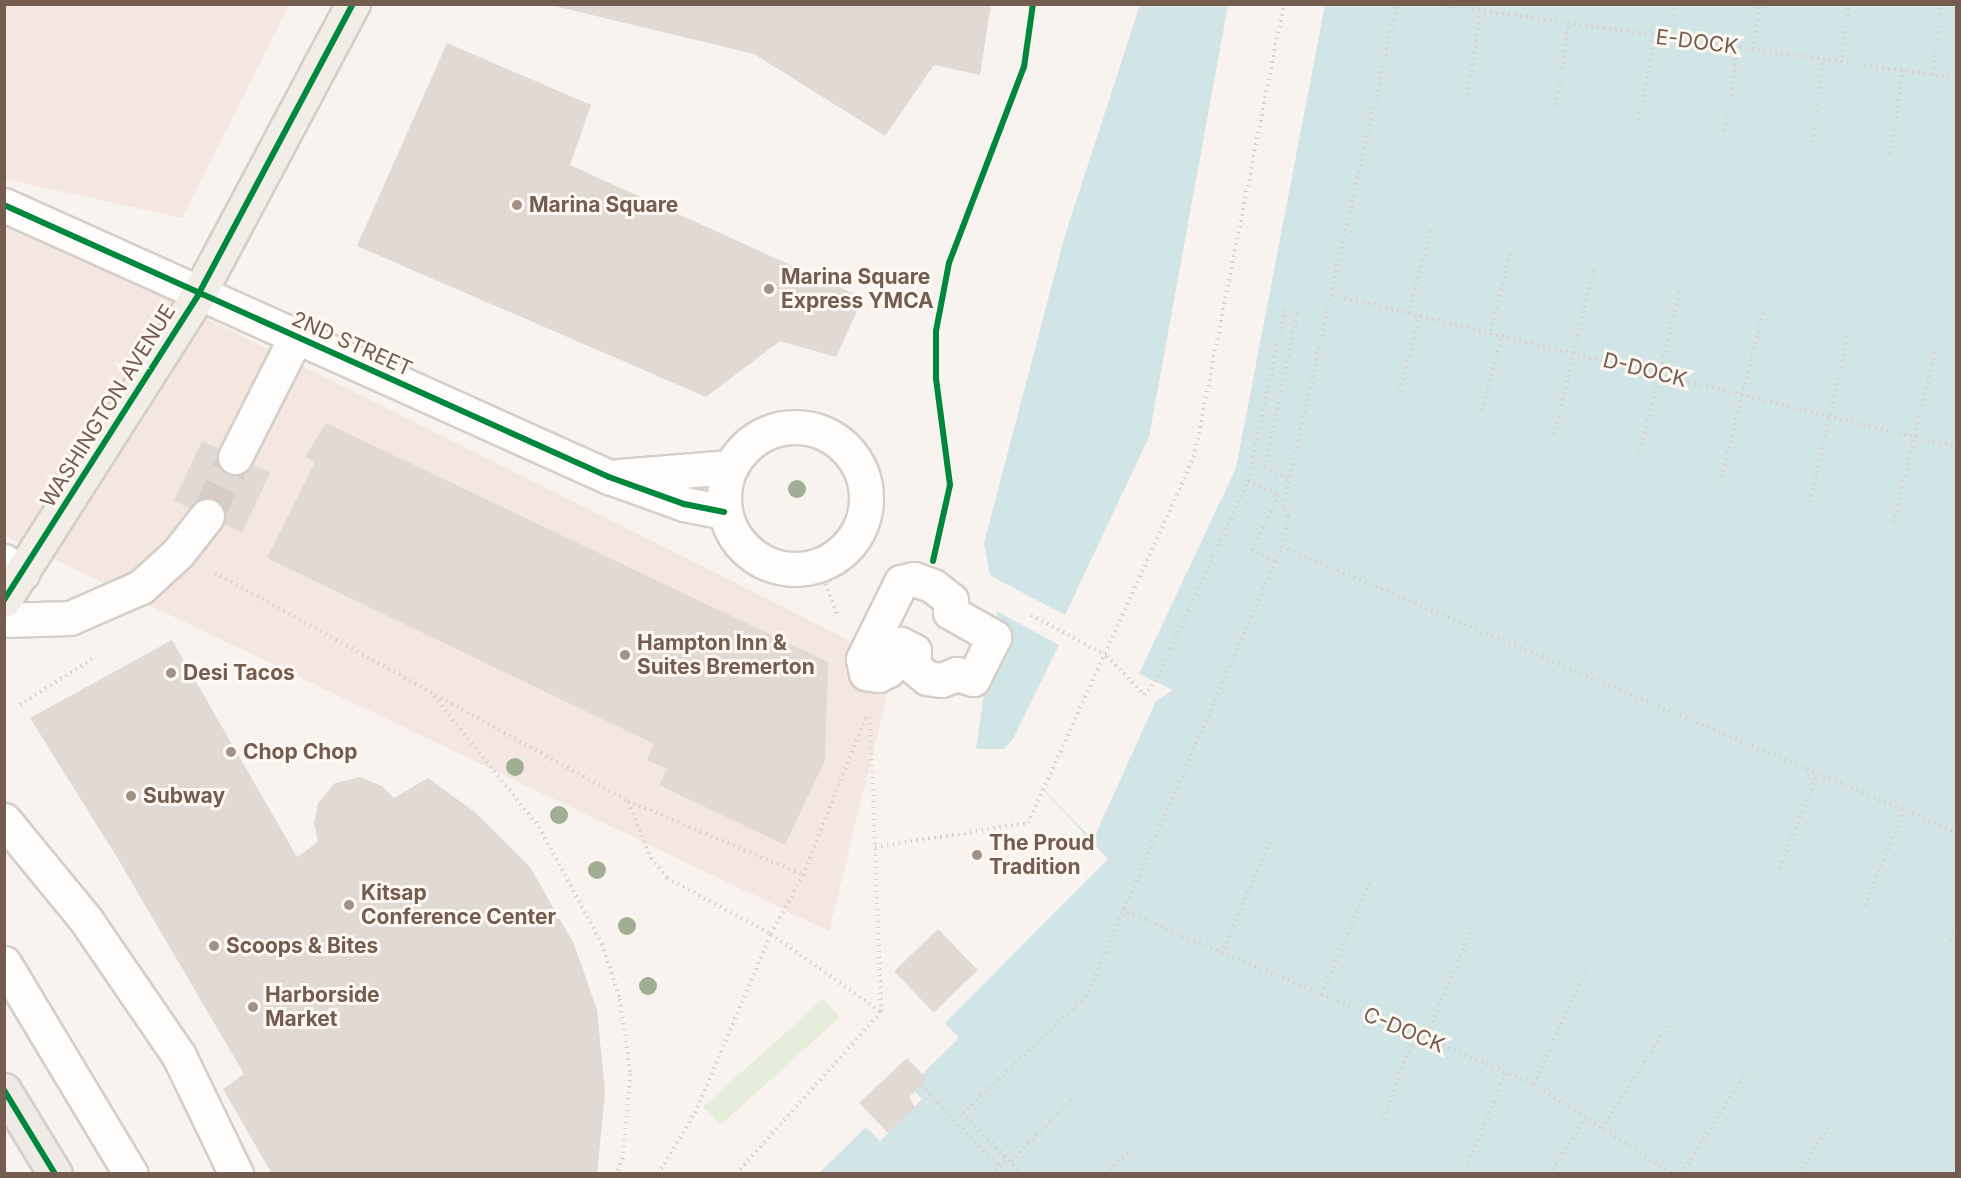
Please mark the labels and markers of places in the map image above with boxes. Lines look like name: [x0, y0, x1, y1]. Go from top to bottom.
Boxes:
place label: Marina Square: [529, 192, 678, 218]
marker: Marina Square: [510, 198, 524, 212]
place label: Marina Square Express YMCA: [781, 264, 934, 314]
marker: Marina Square Express YMCA: [762, 282, 776, 296]
place label: Hampton Inn & Suites Bremerton: [637, 630, 815, 680]
marker: Hampton Inn & Suites Bremerton: [618, 648, 632, 662]
place label: Desi Tacos: [183, 660, 295, 686]
marker: Desi Tacos: [164, 666, 178, 680]
place label: Chop Chop: [243, 739, 357, 765]
marker: Chop Chop: [224, 745, 238, 759]
place label: Subway: [143, 783, 225, 809]
marker: Subway: [124, 789, 138, 803]
place label: The Proud Tradition: [989, 830, 1094, 880]
marker: The Proud Tradition: [970, 848, 984, 862]
place label: Kitsap Conference Center: [361, 880, 556, 930]
marker: Kitsap Conference Center: [342, 898, 356, 912]
place label: Scoops & Bites: [226, 933, 378, 959]
marker: Scoops & Bites: [207, 939, 221, 953]
place label: Harborside Market: [265, 982, 380, 1032]
marker: Harborside Market: [246, 1000, 260, 1014]

